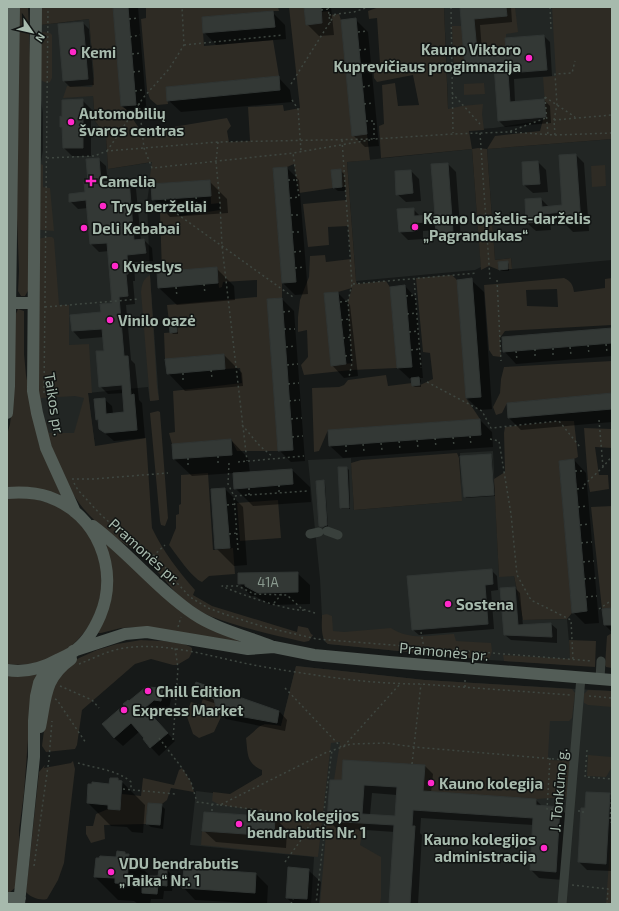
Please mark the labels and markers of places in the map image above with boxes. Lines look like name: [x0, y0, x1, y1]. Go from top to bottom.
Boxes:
place label: Kauno Viktoro Kuprevičiaus progimnazija: [333, 40, 521, 75]
place label: Kemi: [81, 43, 116, 61]
marker: Kemi: [68, 47, 78, 57]
marker: Kauno Viktoro Kuprevičiaus progimnazija: [524, 53, 534, 63]
place label: Automobilių švaros centras: [79, 104, 184, 139]
marker: Automobilių švaros centras: [66, 117, 76, 127]
place label: Camelia: [99, 172, 156, 190]
marker: Camelia: [86, 176, 96, 186]
place label: Trys berželiai: [111, 197, 207, 216]
marker: Trys berželiai: [98, 201, 108, 211]
place label: Kauno lopšelis-darželis „Pagrandukas“: [423, 209, 591, 244]
place label: Deli Kebabai: [92, 219, 180, 237]
marker: Kauno lopšelis-darželis „Pagrandukas“: [410, 222, 420, 232]
marker: Deli Kebabai: [79, 223, 89, 233]
place label: Kvieslys: [123, 257, 182, 276]
marker: Kvieslys: [110, 261, 120, 271]
place label: Vinilo oazė: [118, 311, 196, 329]
marker: Vinilo oazė: [105, 315, 115, 325]
place label: Sostena: [456, 595, 514, 613]
marker: Sostena: [443, 599, 453, 609]
place label: Chill Edition: [156, 682, 241, 700]
marker: Chill Edition: [143, 686, 153, 696]
place label: Express Market: [132, 701, 243, 719]
marker: Express Market: [119, 705, 129, 715]
place label: Kauno kolegija: [439, 774, 543, 792]
marker: Kauno kolegija: [426, 778, 436, 788]
place label: Kauno kolegijos bendrabutis Nr. 1: [247, 806, 366, 841]
marker: Kauno kolegijos bendrabutis Nr. 1: [234, 819, 244, 829]
place label: Kauno kolegijos administracija: [424, 830, 536, 865]
marker: Kauno kolegijos administracija: [539, 843, 549, 853]
place label: VDU bendrabutis „Taika“ Nr. 1: [119, 854, 239, 889]
marker: VDU bendrabutis „Taika“ Nr. 1: [106, 867, 116, 877]

